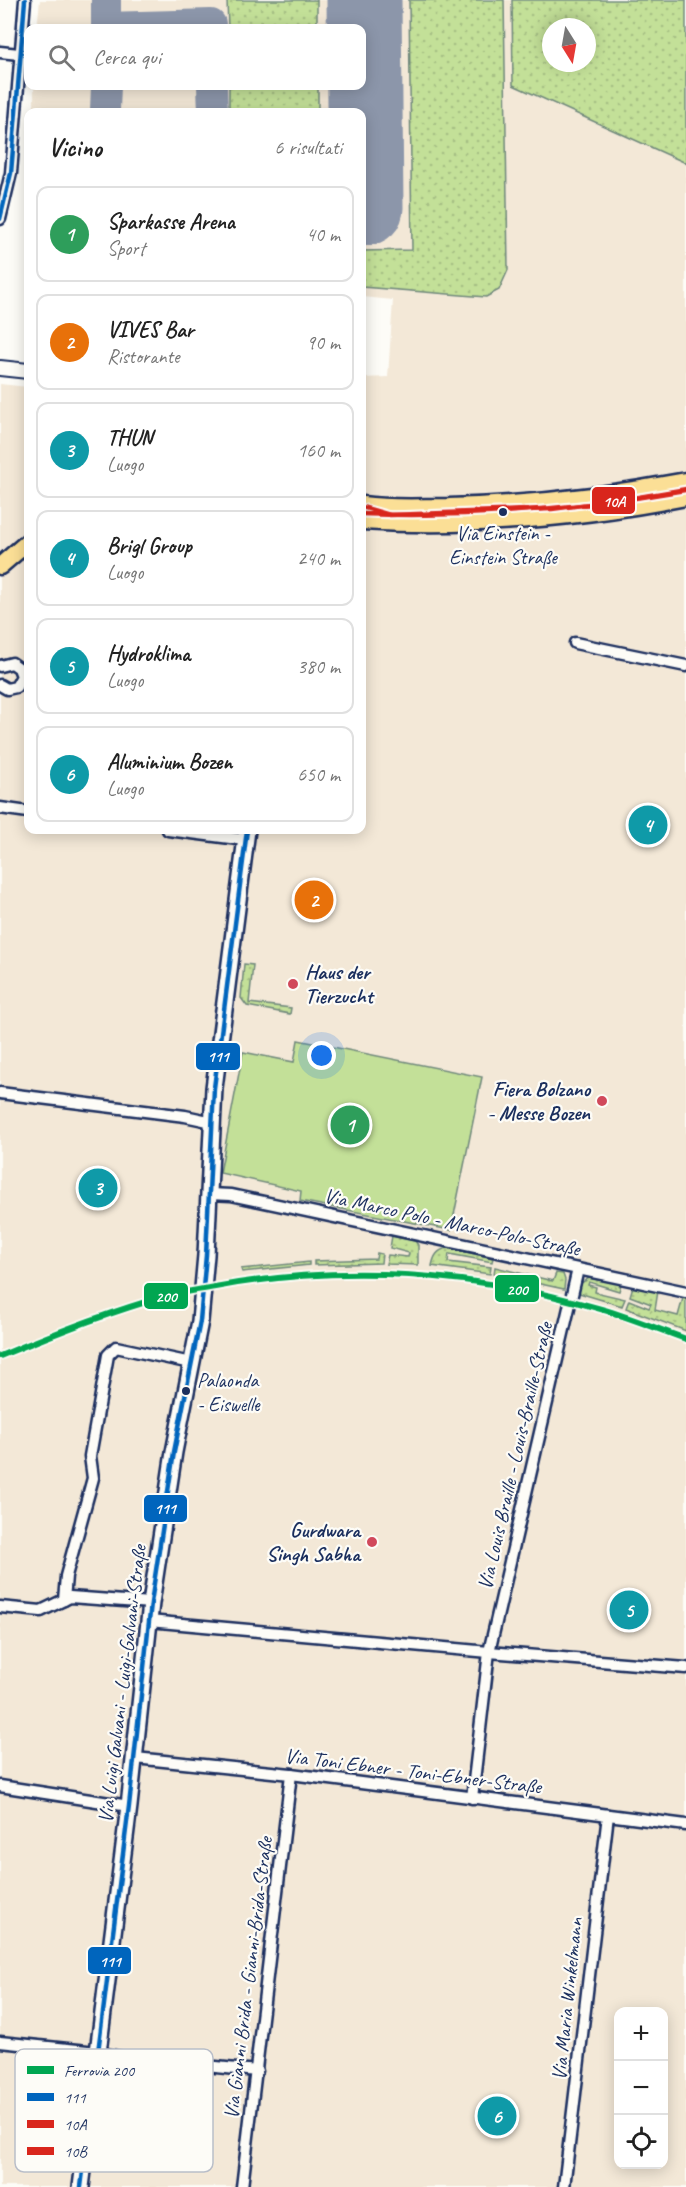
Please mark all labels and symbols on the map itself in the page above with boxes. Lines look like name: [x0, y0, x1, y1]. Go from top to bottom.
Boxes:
north arrow: [542, 18, 596, 72]
line badge: 10A: [591, 486, 636, 515]
text: 10A: [603, 492, 627, 512]
marker: Via Einstein - Einstein Straße: [497, 506, 509, 518]
place label: Via Einstein - Einstein Straße: [449, 521, 558, 570]
pin: 4: [628, 802, 668, 848]
pin: 2: [294, 878, 334, 922]
place label: Haus der Tierzucht: [305, 959, 376, 1009]
marker: Haus der Tierzucht: [286, 977, 300, 991]
your location: [307, 1041, 336, 1070]
line badge: 111: [195, 1042, 241, 1071]
text: 111: [207, 1047, 231, 1067]
place label: Fiera Bolzano - Messe Bozen: [487, 1076, 591, 1126]
marker: Fiera Bolzano - Messe Bozen: [595, 1094, 609, 1108]
pin: 1: [330, 1102, 370, 1148]
pin: 3: [78, 1166, 118, 1210]
street label: Via Marco Polo - Marco-Polo-Straße: [322, 1182, 584, 1262]
line badge: 200: [494, 1274, 540, 1303]
text: 200: [506, 1280, 530, 1300]
line badge: 200: [143, 1282, 189, 1310]
text: 200: [155, 1287, 179, 1307]
street label: Via Louis Braille - Louis-Braille-Straße: [472, 1318, 559, 1592]
place label: Palaonda - Eiswelle: [197, 1368, 261, 1417]
marker: Palaonda - Eiswelle: [180, 1385, 192, 1397]
line badge: 111: [143, 1494, 188, 1523]
text: 111: [154, 1499, 178, 1519]
place label: Gurdwara Singh Sabha: [266, 1517, 362, 1567]
marker: Gurdwara Singh Sabha: [365, 1535, 379, 1549]
street label: Via Luigi Galvani - Luigi-Galvani-Straße: [92, 1541, 152, 1825]
pin: 5: [610, 1588, 648, 1632]
street label: Via Toni Ebner - Toni-Ebner-Straße: [283, 1742, 545, 1800]
street label: Via Gianni Brida - Gianni-Brida-Straße: [218, 1833, 278, 2121]
street label: Via Maria Winkelmann: [546, 1916, 589, 2082]
line badge: 111: [87, 1946, 132, 1975]
text: 111: [99, 1952, 123, 1972]
legend: [15, 2049, 213, 2172]
text: Ferrovia 200: [64, 2061, 136, 2081]
text: 111: [64, 2088, 86, 2108]
pin: 6: [478, 2094, 516, 2138]
text: 10A: [64, 2115, 87, 2135]
text: 10B: [64, 2142, 88, 2162]

